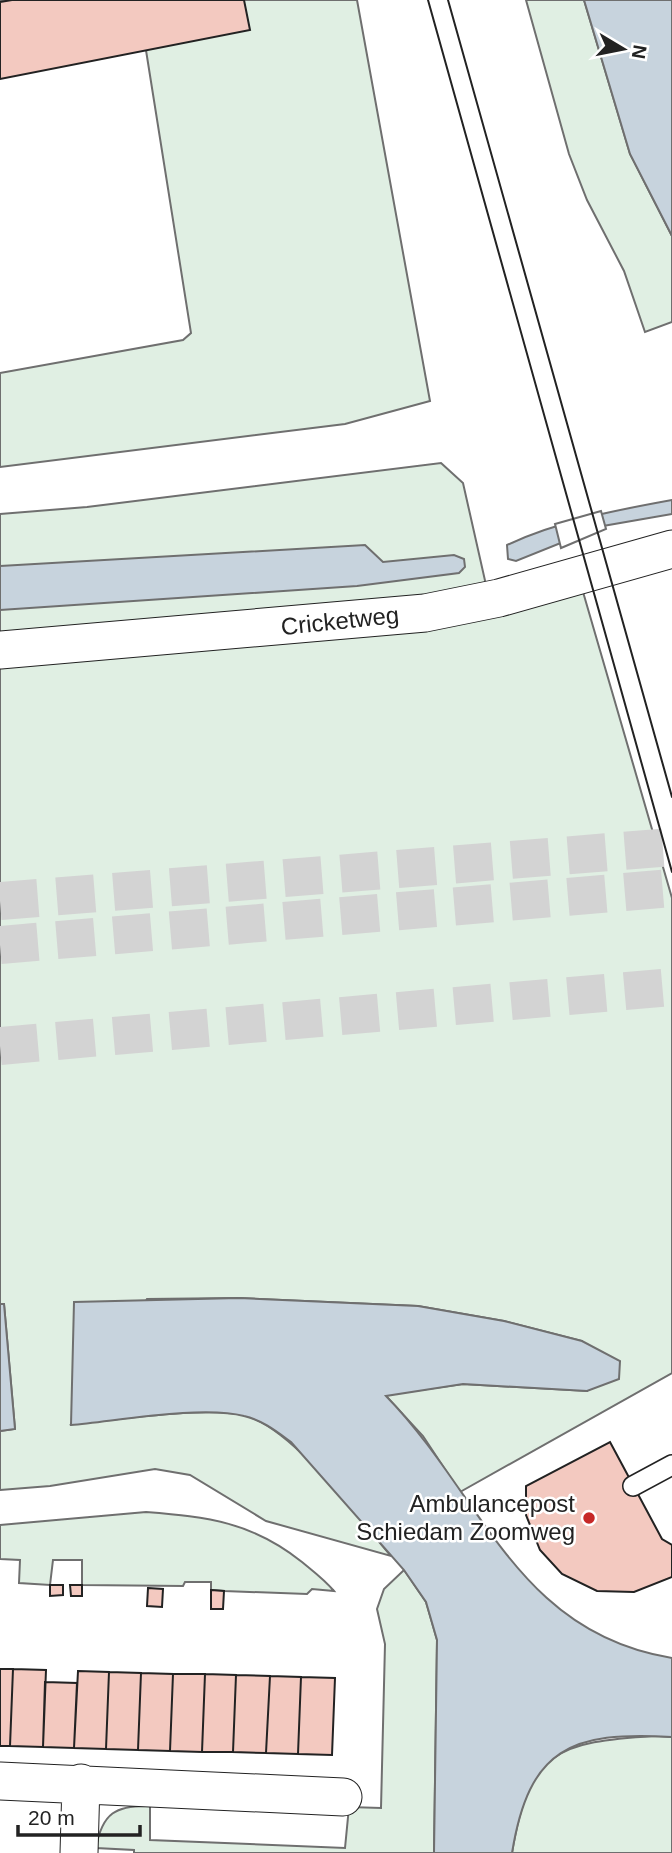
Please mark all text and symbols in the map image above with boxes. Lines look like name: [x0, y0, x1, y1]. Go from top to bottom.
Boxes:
north arrow: [588, 14, 658, 84]
text: N: [628, 43, 651, 60]
street label: Cricketweg: [280, 601, 400, 640]
place label: Ambulancepost Schiedam Zoomweg: [356, 1490, 575, 1545]
marker: Ambulancepost Schiedam Zoomweg: [581, 1510, 597, 1526]
scale bar: [18, 1794, 140, 1838]
text: 20 m: [28, 1806, 75, 1829]

